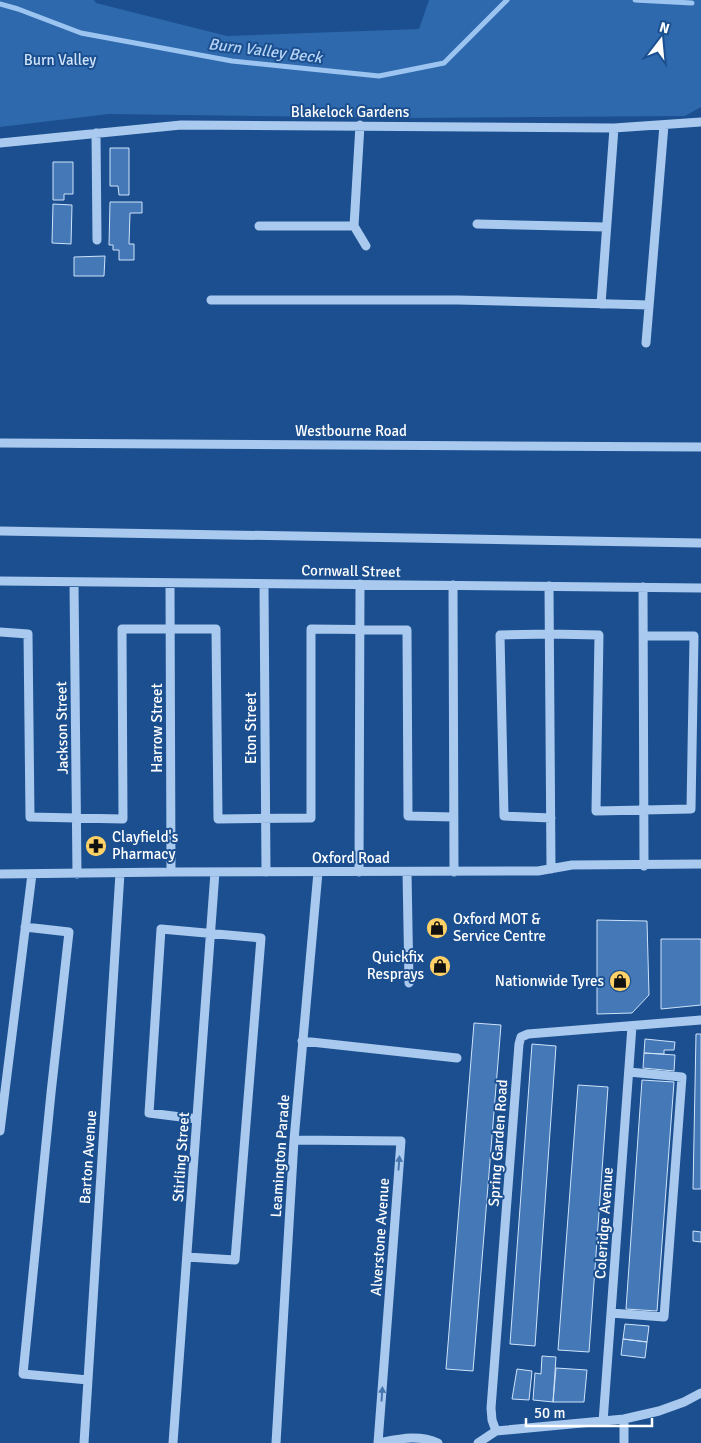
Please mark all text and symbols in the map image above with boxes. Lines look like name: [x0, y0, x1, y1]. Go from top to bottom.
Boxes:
north arrow: [636, 15, 686, 65]
text: N: [657, 18, 671, 37]
water label: Burn Valley Beck: [207, 34, 325, 68]
park label: Burn Valley: [24, 51, 96, 69]
street label: Blakelock Gardens: [291, 103, 410, 121]
street label: Westbourne Road: [295, 422, 407, 440]
street label: Cornwall Street: [301, 561, 401, 581]
street label: Jackson Street: [52, 681, 72, 775]
street label: Harrow Street: [148, 683, 166, 773]
street label: Eton Street: [242, 692, 260, 764]
place label: Clayfield's Pharmacy: [112, 828, 179, 863]
pharmacy icon: Clayfield's Pharmacy: [84, 834, 108, 858]
street label: Oxford Road: [312, 849, 390, 867]
place label: Oxford MOT & Service Centre: [453, 910, 546, 945]
shop icon: Oxford MOT & Service Centre: [425, 916, 449, 940]
place label: Quickfix Resprays: [367, 948, 424, 983]
shop icon: Quickfix Resprays: [428, 954, 452, 978]
shop icon: Nationwide Tyres: [608, 969, 632, 993]
place label: Nationwide Tyres: [495, 972, 604, 990]
street label: Spring Garden Road: [485, 1079, 511, 1207]
street label: Leamington Parade: [267, 1094, 293, 1218]
street label: Barton Avenue: [76, 1110, 100, 1204]
street label: Stirling Street: [169, 1111, 193, 1203]
one-way arrow: [395, 1154, 403, 1170]
street label: Coleridge Avenue: [591, 1167, 617, 1279]
street label: Alverstone Avenue: [367, 1177, 393, 1297]
one-way arrow: [378, 1386, 386, 1402]
scale bar: [526, 1396, 652, 1428]
text: 50 m: [534, 1404, 565, 1422]

